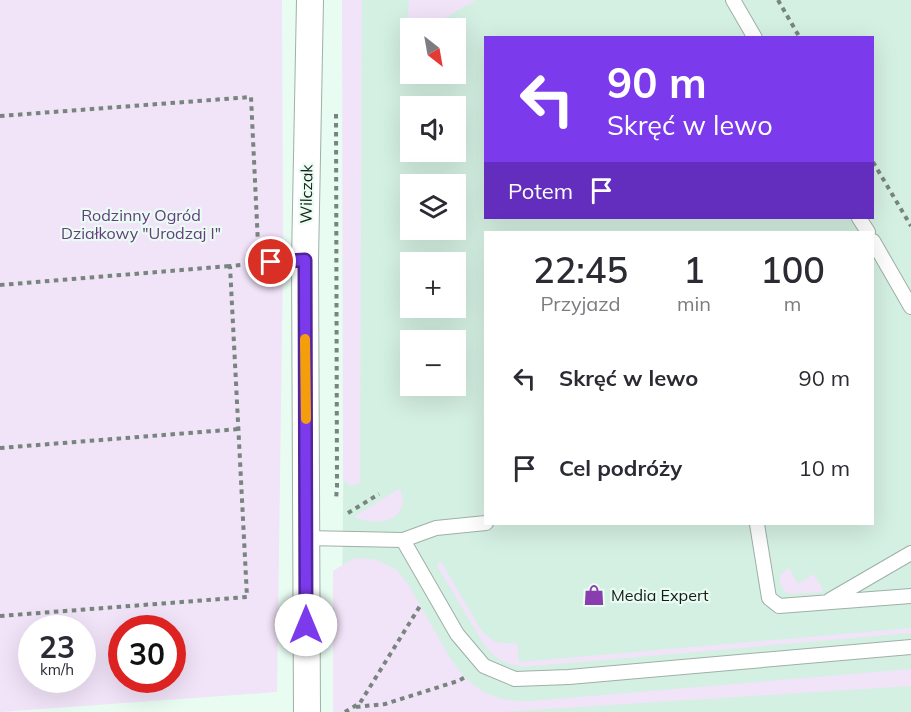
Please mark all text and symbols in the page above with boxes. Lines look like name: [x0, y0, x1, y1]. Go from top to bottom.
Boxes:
north arrow: [400, 18, 466, 84]
map controls: [400, 18, 466, 396]
text: 90 m: [607, 56, 707, 109]
icon: left: [508, 60, 586, 138]
button: sound: [400, 96, 466, 162]
text: Skręć w lewo: [607, 108, 773, 142]
street label: Wilczak: [295, 163, 317, 224]
button: layers: [400, 174, 466, 240]
icon: arrive: [585, 174, 618, 207]
text: Potem: [508, 177, 573, 205]
park label: Rodzinny Ogród Działkowy "Urodzaj I": [61, 205, 221, 243]
pin: [245, 236, 296, 287]
icon: arrive: [254, 245, 287, 278]
text: 22:45: [533, 247, 628, 292]
text: 1: [683, 247, 705, 292]
text: 100: [760, 247, 825, 292]
button: +: [400, 252, 466, 318]
text: Przyjazd: [541, 291, 620, 316]
text: min: [677, 291, 711, 316]
text: m: [784, 291, 801, 316]
button: −: [400, 330, 466, 396]
icon: left: [508, 362, 541, 395]
text: Skręć w lewo: [559, 364, 698, 392]
text: 90 m: [799, 364, 850, 392]
icon: arrive: [508, 452, 541, 485]
text: Cel podróży: [559, 454, 682, 482]
text: 10 m: [799, 454, 850, 482]
shop icon: Media Expert: [582, 583, 606, 607]
place label: Media Expert: [611, 585, 709, 605]
position arrow: [274, 593, 338, 657]
speed limit sign: 30: [108, 615, 186, 693]
text: 23: [39, 628, 75, 666]
text: km/h: [40, 660, 74, 679]

